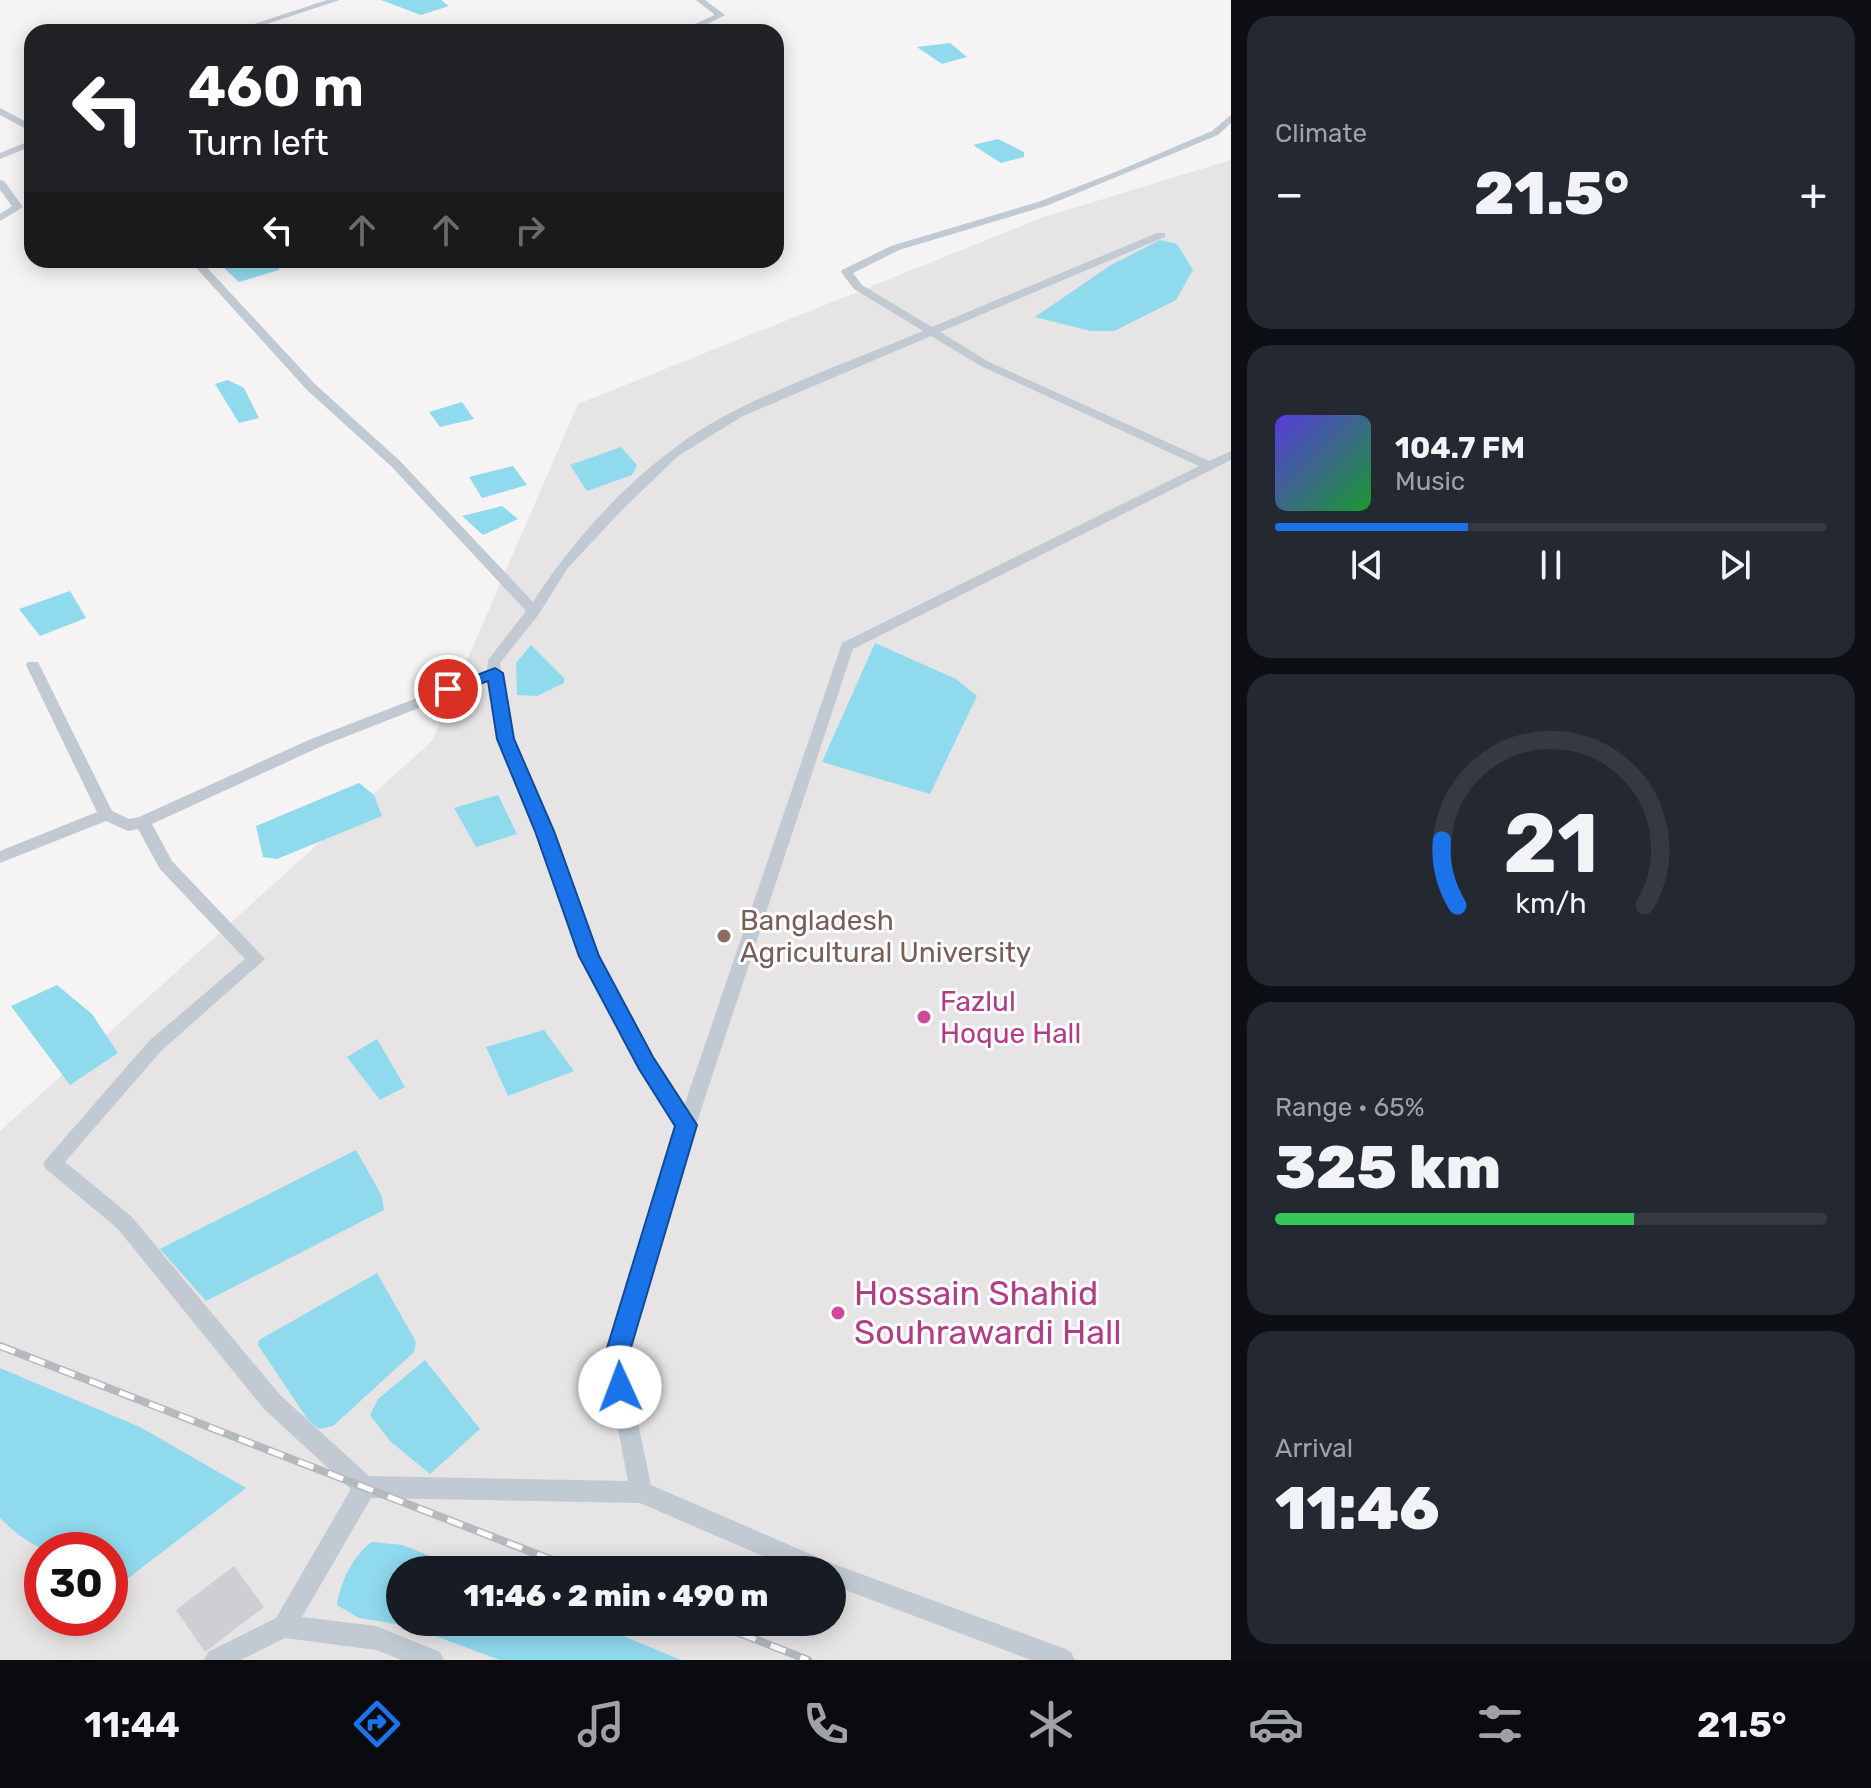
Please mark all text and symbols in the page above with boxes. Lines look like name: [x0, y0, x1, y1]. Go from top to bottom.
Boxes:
text: 460 m: [188, 54, 364, 120]
icon: left: [56, 56, 160, 160]
text: Climate: [1275, 118, 1367, 149]
text: Turn left: [188, 121, 329, 164]
text: 21.5°: [1474, 158, 1629, 229]
text: −: [1275, 168, 1304, 220]
text: +: [1800, 168, 1827, 220]
icon: left: [256, 208, 300, 252]
icon: ahead: [340, 208, 384, 252]
icon: ahead: [424, 208, 468, 252]
icon: right: [508, 208, 552, 252]
text: 104.7 FM: [1395, 430, 1525, 466]
text: Music: [1395, 466, 1465, 497]
icon: previous: [1345, 543, 1389, 587]
icon: pause: [1529, 543, 1573, 587]
icon: next: [1713, 543, 1757, 587]
pin: [414, 655, 482, 723]
icon: arrive: [426, 667, 470, 711]
text: 21: [1503, 794, 1599, 893]
text: km/h: [1515, 886, 1587, 920]
place label: Bangladesh Agricultural University: [740, 904, 1031, 969]
marker: Bangladesh Agricultural University: [715, 927, 733, 945]
place label: Fazlul Hoque Hall: [940, 985, 1081, 1050]
marker: Fazlul Hoque Hall: [915, 1008, 933, 1026]
text: Range · 65%: [1275, 1092, 1424, 1123]
text: 325 km: [1275, 1132, 1501, 1203]
place label: Hossain Shahid Souhrawardi Hall: [854, 1273, 1122, 1353]
marker: Hossain Shahid Souhrawardi Hall: [829, 1304, 847, 1322]
position arrow: [578, 1345, 662, 1429]
text: Arrival: [1275, 1433, 1353, 1464]
text: 11:46: [1275, 1473, 1439, 1544]
speed limit sign: 30: [24, 1532, 128, 1636]
text: 11:46 · 2 min · 490 m: [464, 1578, 768, 1614]
icon: directions: [349, 1696, 405, 1752]
icon: music: [573, 1696, 629, 1752]
icon: phone: [798, 1696, 854, 1752]
icon: climate: [1023, 1696, 1079, 1752]
icon: car: [1248, 1696, 1304, 1752]
icon: filters: [1472, 1696, 1528, 1752]
text: 11:44: [84, 1703, 180, 1746]
text: 21.5°: [1697, 1703, 1787, 1746]

